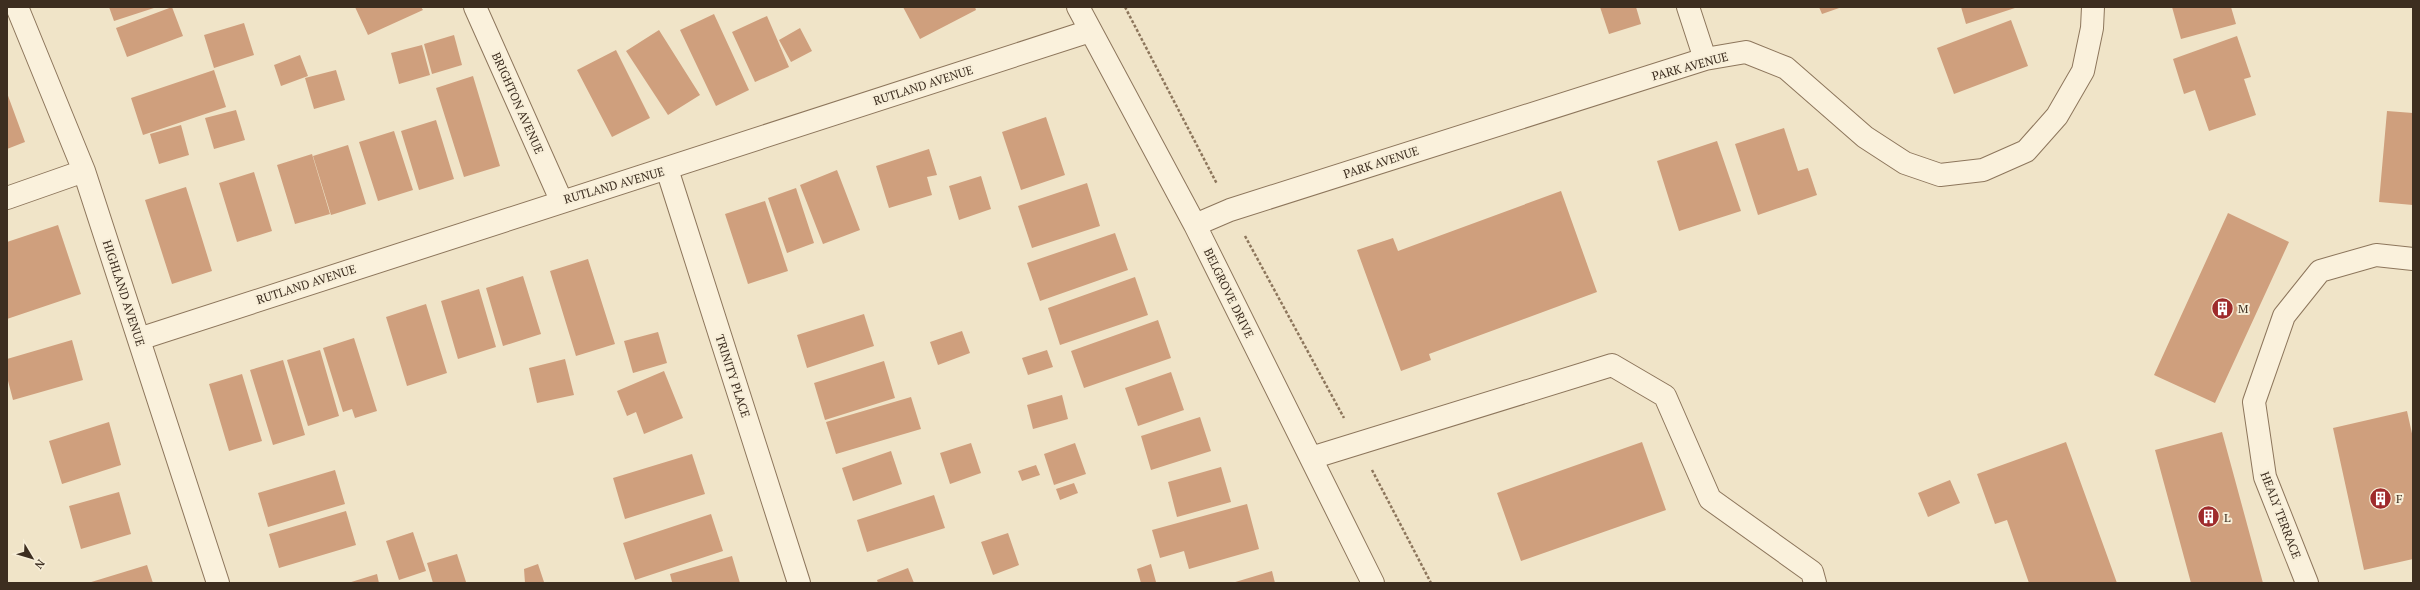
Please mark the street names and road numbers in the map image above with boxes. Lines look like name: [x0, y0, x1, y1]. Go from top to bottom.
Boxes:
street label: PARK AVENUE: [1650, 49, 1730, 83]
street label: BRIGHTON AVENUE: [489, 50, 547, 156]
street label: RUTLAND AVENUE: [871, 62, 975, 108]
street label: PARK AVENUE: [1341, 143, 1421, 181]
street label: RUTLAND AVENUE: [562, 163, 666, 207]
street label: HIGHLAND AVENUE: [100, 238, 148, 348]
street label: BELGROVE DRIVE: [1201, 246, 1257, 340]
street label: RUTLAND AVENUE: [254, 261, 358, 307]
street label: TRINITY PLACE: [713, 333, 753, 419]
street label: HEALY TERRACE: [2258, 469, 2304, 561]

